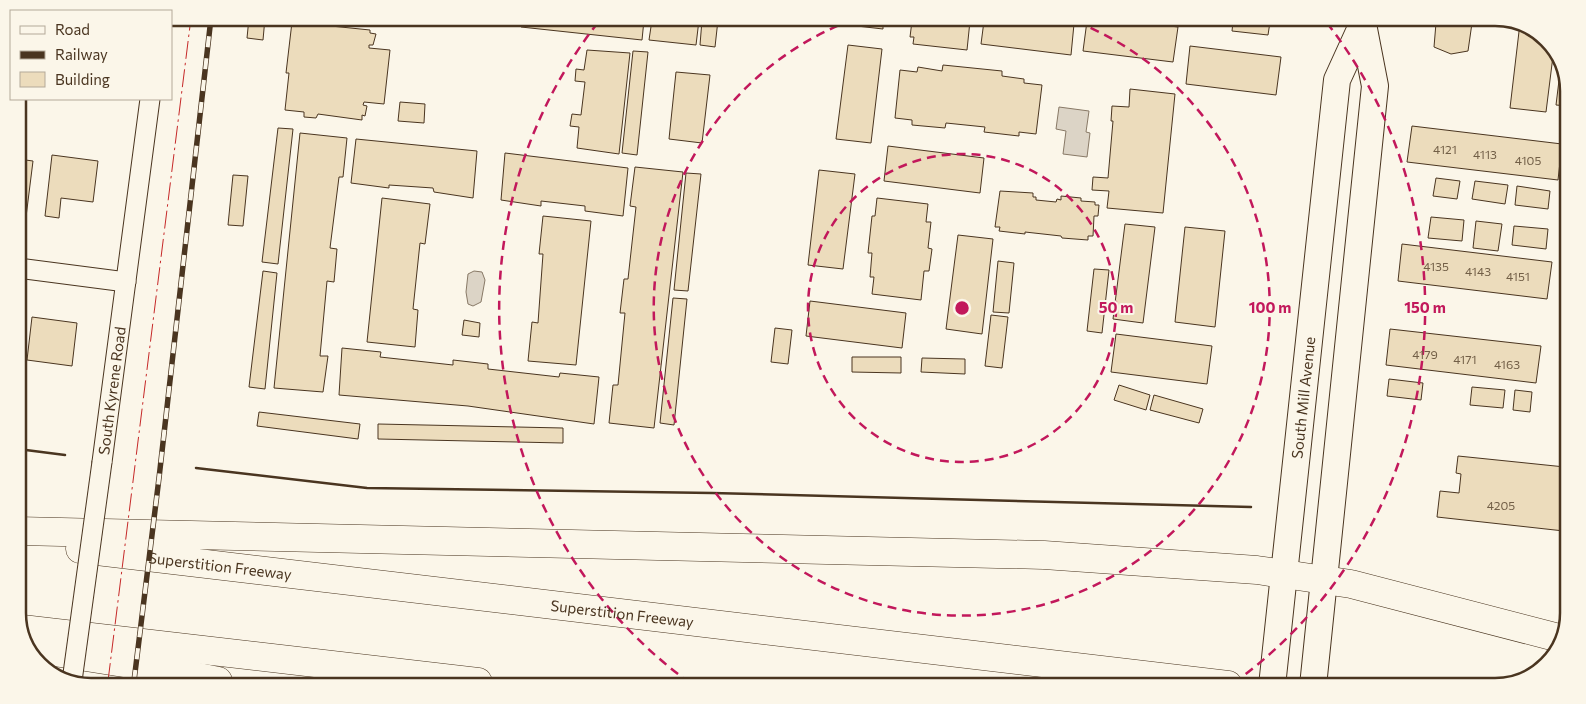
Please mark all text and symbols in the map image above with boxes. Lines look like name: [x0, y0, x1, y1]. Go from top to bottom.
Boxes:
legend: [10, 10, 172, 100]
text: Road: [55, 20, 90, 38]
text: Railway: [55, 45, 108, 63]
text: Building: [55, 70, 110, 88]
house number: 4121: [1433, 142, 1457, 156]
house number: 4113: [1473, 147, 1497, 161]
house number: 4105: [1515, 153, 1541, 167]
house number: 4135: [1423, 259, 1449, 273]
house number: 4143: [1465, 264, 1491, 278]
house number: 4151: [1506, 269, 1530, 283]
text: 50 m: [1099, 298, 1133, 316]
text: 100 m: [1249, 298, 1291, 316]
text: 150 m: [1404, 298, 1446, 316]
centre of rings: [953, 299, 971, 317]
street label: South Kyrene Road: [94, 325, 129, 456]
street label: South Mill Avenue: [1287, 336, 1318, 460]
house number: 4179: [1412, 347, 1438, 361]
house number: 4171: [1453, 352, 1477, 366]
house number: 4163: [1494, 357, 1520, 371]
house number: 4205: [1487, 498, 1515, 512]
street label: Superstition Freeway: [147, 548, 293, 583]
street label: Superstition Freeway: [550, 596, 695, 631]

